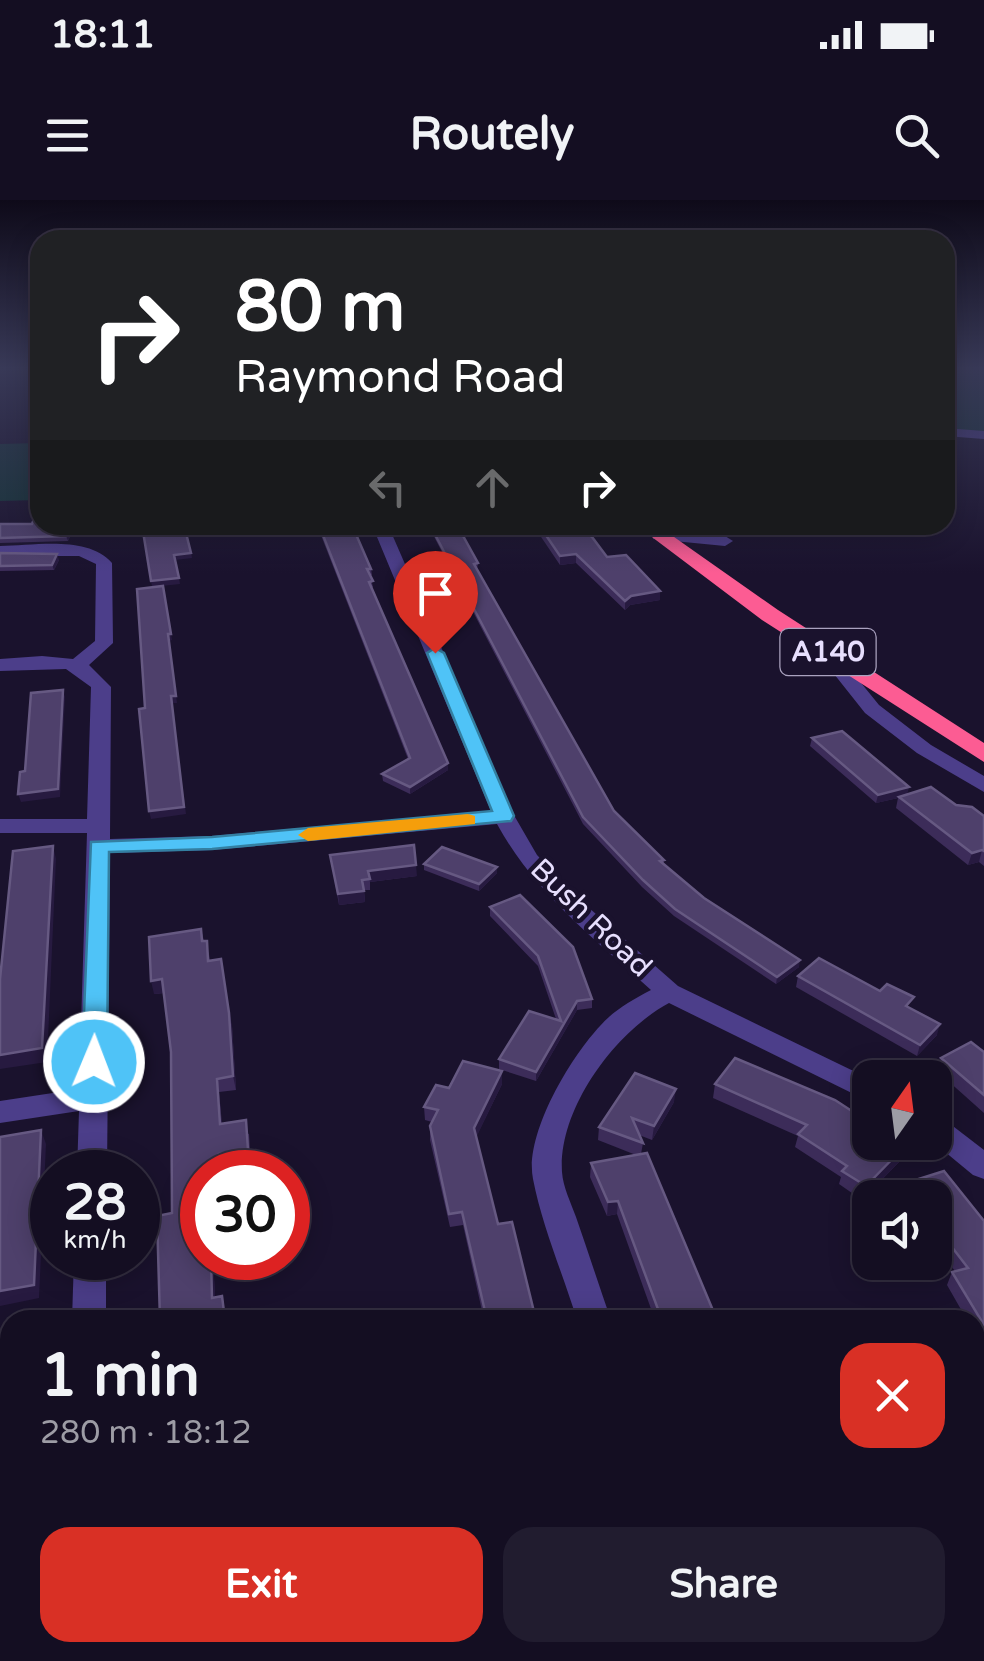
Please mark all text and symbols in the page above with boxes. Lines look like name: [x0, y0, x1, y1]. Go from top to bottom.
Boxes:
text: 18:11: [50, 12, 155, 58]
icon: menu: [40, 108, 95, 163]
text: Routely: [410, 108, 574, 162]
icon: search: [889, 108, 944, 163]
text: 80 m: [235, 266, 405, 350]
icon: right: [70, 270, 200, 400]
text: Raymond Road: [235, 351, 565, 405]
icon: left: [360, 460, 415, 515]
icon: ahead: [465, 460, 520, 515]
icon: right: [570, 460, 625, 515]
pin: [393, 551, 478, 654]
icon: arrive: [408, 566, 463, 621]
road number: A140: [780, 629, 876, 675]
street label: Bush Road: [523, 851, 659, 985]
position arrow: [42, 1010, 146, 1114]
north arrow: [852, 1060, 952, 1160]
map controls: [852, 1060, 952, 1280]
speed limit sign: 30: [180, 1150, 310, 1280]
text: 28: [64, 1173, 126, 1233]
button: sound: [852, 1180, 952, 1280]
text: km/h: [64, 1225, 126, 1255]
text: 1 min: [40, 1340, 200, 1412]
button: close: [840, 1343, 945, 1448]
text: 280 m · 18:12: [40, 1414, 252, 1452]
button: Exit: [40, 1527, 483, 1642]
button: Share: [503, 1527, 945, 1642]

